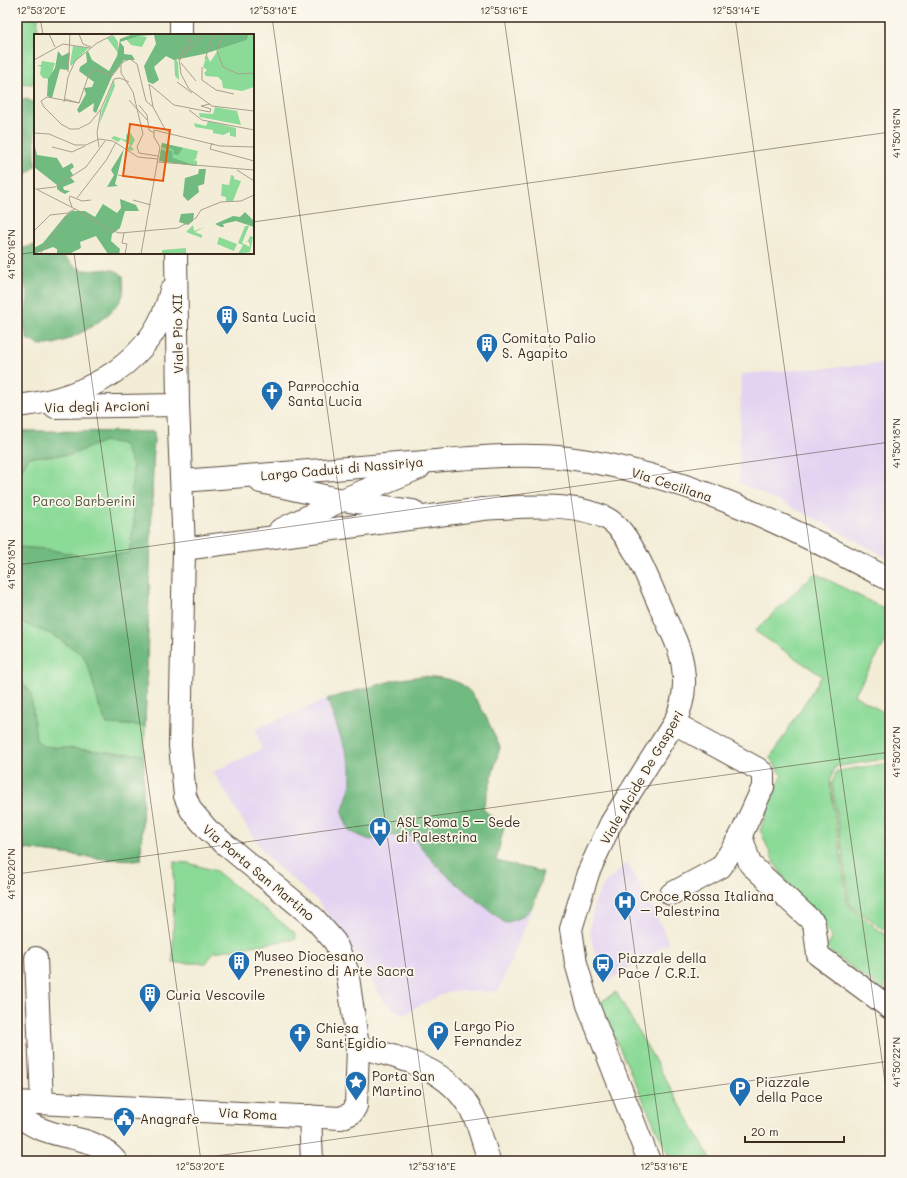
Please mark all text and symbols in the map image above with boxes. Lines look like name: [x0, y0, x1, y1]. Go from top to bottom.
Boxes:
text: 12°53'20"E: [17, 3, 66, 17]
text: 12°53'18"E: [249, 3, 297, 17]
text: 12°53'16"E: [480, 3, 528, 17]
text: 12°53'14"E: [712, 3, 760, 17]
inset map: [34, 34, 254, 254]
text: 41°50'16"N: [889, 108, 903, 158]
text: 41°50'16"N: [4, 229, 18, 279]
street label: Viale Pio XII: [168, 294, 186, 374]
building icon: Santa Lucia: [214, 303, 240, 336]
place label: Santa Lucia: [242, 308, 316, 325]
place label: Comitato Palio S. Agapito: [502, 329, 596, 361]
building icon: Comitato Palio S. Agapito: [474, 331, 500, 364]
place label: Parrocchia Santa Lucia: [288, 377, 362, 409]
church icon: Parrocchia Santa Lucia: [259, 379, 285, 412]
street label: Via degli Arcioni: [44, 397, 150, 415]
text: 41°50'18"N: [889, 418, 903, 468]
street label: Largo Caduti di Nassiriya: [260, 452, 424, 484]
street label: Via Ceciliana: [629, 463, 715, 505]
park label: Parco Barberini: [33, 492, 135, 509]
text: 41°50'18"N: [4, 539, 18, 589]
street label: Viale Alcide De Gasperi: [596, 707, 686, 847]
text: 41°50'20"N: [889, 726, 903, 778]
place label: ASL Roma 5 – Sede di Palestrina: [396, 813, 520, 845]
hospital icon: ASL Roma 5 – Sede di Palestrina: [367, 815, 393, 848]
street label: Via Porta San Martino: [199, 820, 319, 924]
text: 41°50'20"N: [4, 848, 18, 900]
place label: Croce Rossa Italiana – Palestrina: [640, 887, 774, 919]
hospital icon: Croce Rossa Italiana – Palestrina: [612, 889, 638, 922]
place label: Museo Diocesano Prenestino di Arte Sacra: [254, 947, 414, 979]
building icon: Museo Diocesano Prenestino di Arte Sacra: [226, 949, 252, 982]
place label: Piazzale della Pace / C.R.I.: [618, 949, 707, 981]
bus stop icon: Piazzale della Pace / C.R.I.: [590, 951, 616, 984]
building icon: Curia Vescovile: [137, 981, 163, 1014]
place label: Curia Vescovile: [166, 986, 265, 1003]
place label: Largo Pio Fernandez: [454, 1017, 522, 1049]
place label: Chiesa Sant'Egidio: [316, 1019, 386, 1051]
parking icon: Largo Pio Fernandez: [425, 1019, 451, 1052]
church icon: Chiesa Sant'Egidio: [287, 1021, 313, 1054]
text: 41°50'22"N: [889, 1037, 903, 1087]
place label: Porta San Martino: [372, 1067, 435, 1099]
place icon: Porta San Martino: [343, 1069, 369, 1102]
place label: Piazzale della Pace: [756, 1073, 823, 1105]
parking icon: Piazzale della Pace: [727, 1075, 753, 1108]
street label: Via Roma: [218, 1103, 278, 1123]
public building icon: Anagrafe: [111, 1105, 137, 1138]
place label: Anagrafe: [140, 1110, 200, 1127]
scale bar: [745, 1118, 844, 1144]
text: 20 m: [751, 1123, 779, 1139]
text: 12°53'20"E: [176, 1159, 225, 1173]
text: 12°53'18"E: [408, 1159, 456, 1173]
text: 12°53'16"E: [640, 1159, 688, 1173]

